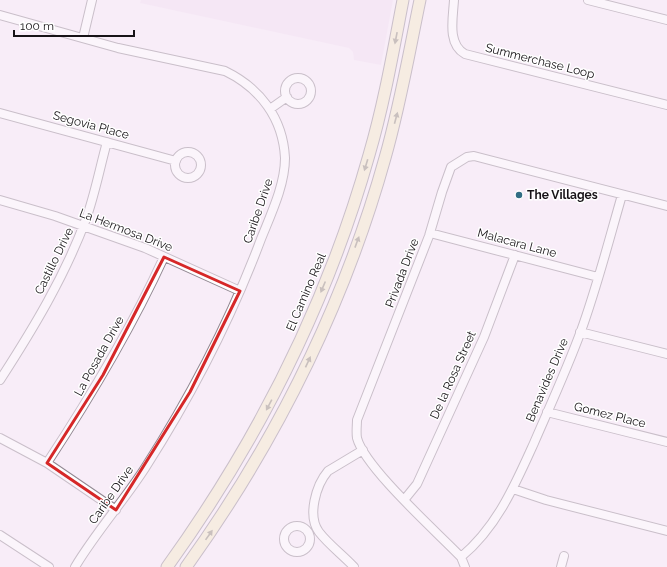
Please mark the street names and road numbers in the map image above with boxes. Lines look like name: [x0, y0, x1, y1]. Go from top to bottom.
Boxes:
street label: Summerchase Loop: [484, 41, 596, 81]
street label: Segovia Place: [51, 108, 131, 142]
street label: Caribe Drive: [240, 177, 276, 245]
street label: La Hermosa Drive: [77, 206, 175, 254]
street label: Castillo Drive: [32, 225, 76, 297]
street label: Malacara Lane: [476, 226, 558, 260]
street label: Privada Drive: [382, 237, 422, 309]
street label: El Camino Real: [283, 250, 329, 333]
street label: La Posada Drive: [71, 314, 127, 398]
street label: De la Rosa Street: [427, 329, 479, 421]
street label: Benavides Drive: [523, 336, 571, 424]
street label: Gomez Place: [573, 399, 647, 431]
street label: Caribe Drive: [86, 463, 136, 527]

